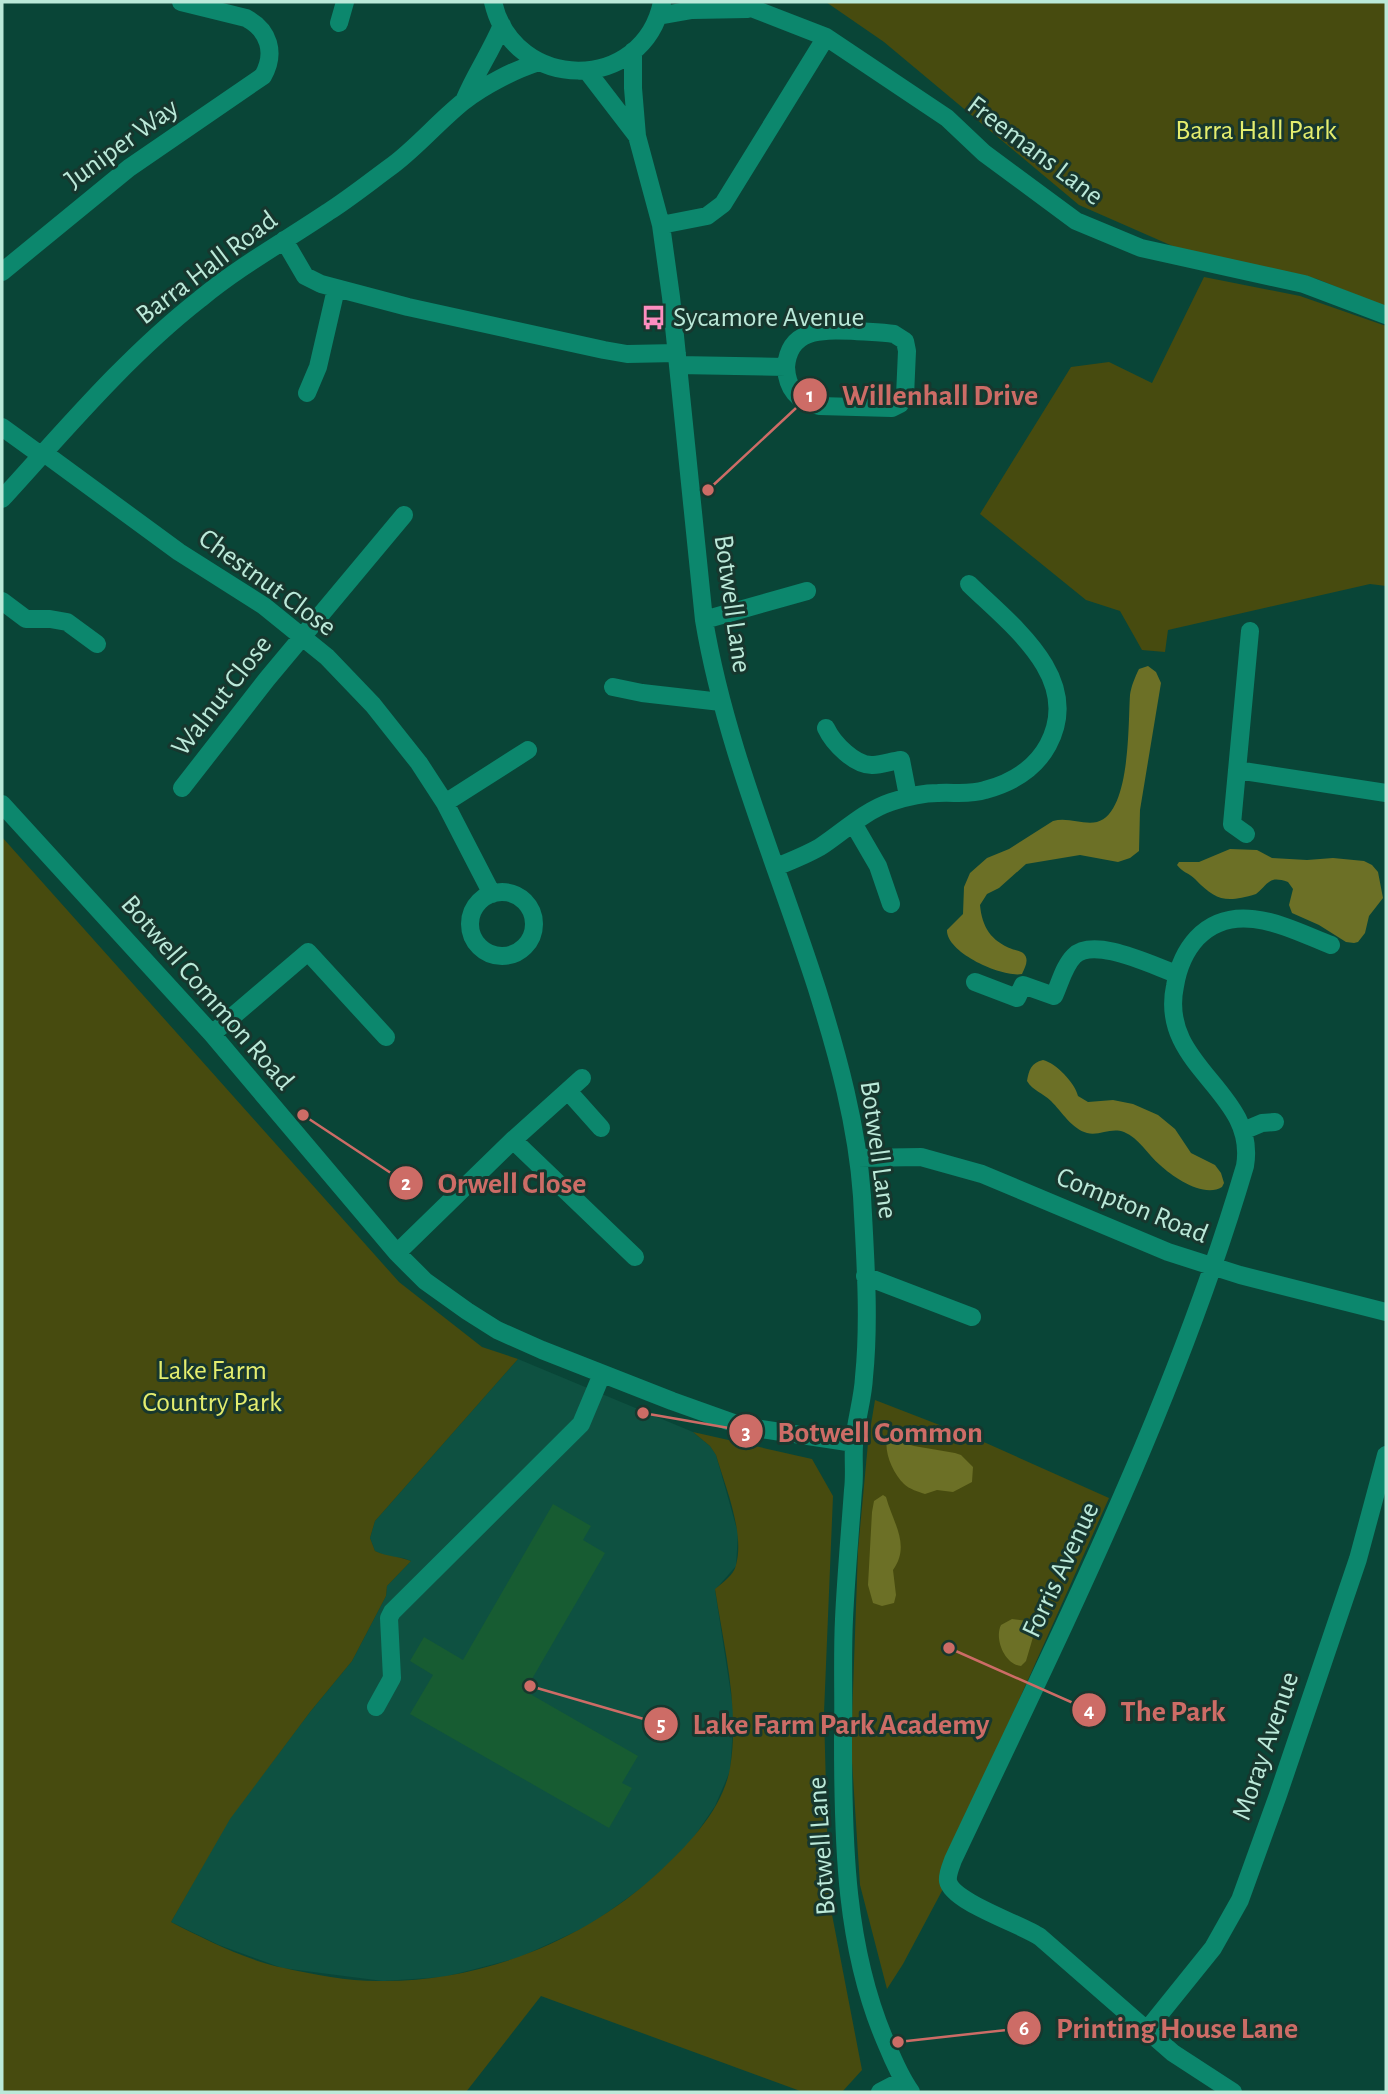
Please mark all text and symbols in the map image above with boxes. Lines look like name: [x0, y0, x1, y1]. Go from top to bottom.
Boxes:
street label: Freemans Lane: [962, 91, 1108, 211]
street label: Juniper Way: [60, 94, 184, 194]
park label: Barra Hall Park: [1175, 117, 1337, 145]
street label: Barra Hall Road: [131, 206, 283, 330]
bus stop icon: Sycamore Avenue: [639, 304, 667, 332]
place label: Sycamore Avenue: [673, 304, 864, 332]
callout: Willenhall Drive: [792, 369, 1052, 420]
text: Willenhall Drive: [842, 381, 1038, 411]
text: 1: [806, 385, 814, 406]
street label: Chestnut Close: [193, 524, 341, 642]
street label: Botwell Lane: [708, 533, 756, 675]
street label: Walnut Close: [167, 631, 277, 761]
street label: Botwell Common Road: [115, 890, 299, 1096]
street label: Botwell Lane: [854, 1079, 902, 1221]
callout: Orwell Close: [388, 1157, 600, 1208]
street label: Compton Road: [1052, 1163, 1212, 1249]
text: Orwell Close: [438, 1169, 586, 1199]
text: 2: [401, 1173, 411, 1194]
park label: Lake Farm Country Park: [142, 1357, 282, 1417]
callout: Botwell Common: [729, 1406, 997, 1457]
text: Botwell Common: [777, 1418, 983, 1448]
text: 3: [741, 1422, 751, 1443]
street label: Forris Avenue: [1017, 1498, 1105, 1642]
street label: Moray Avenue: [1228, 1668, 1304, 1824]
callout: The Park: [1071, 1685, 1240, 1736]
text: The Park: [1120, 1697, 1226, 1727]
callout: Lake Farm Park Academy: [643, 1698, 1003, 1749]
text: 4: [1084, 1700, 1094, 1721]
text: Lake Farm Park Academy: [693, 1710, 990, 1740]
text: 5: [656, 1714, 666, 1735]
street label: Botwell Lane: [803, 1776, 841, 1916]
callout: Printing House Lane: [1006, 2002, 1312, 2053]
text: Printing House Lane: [1056, 2014, 1298, 2044]
text: 6: [1019, 2018, 1029, 2039]

